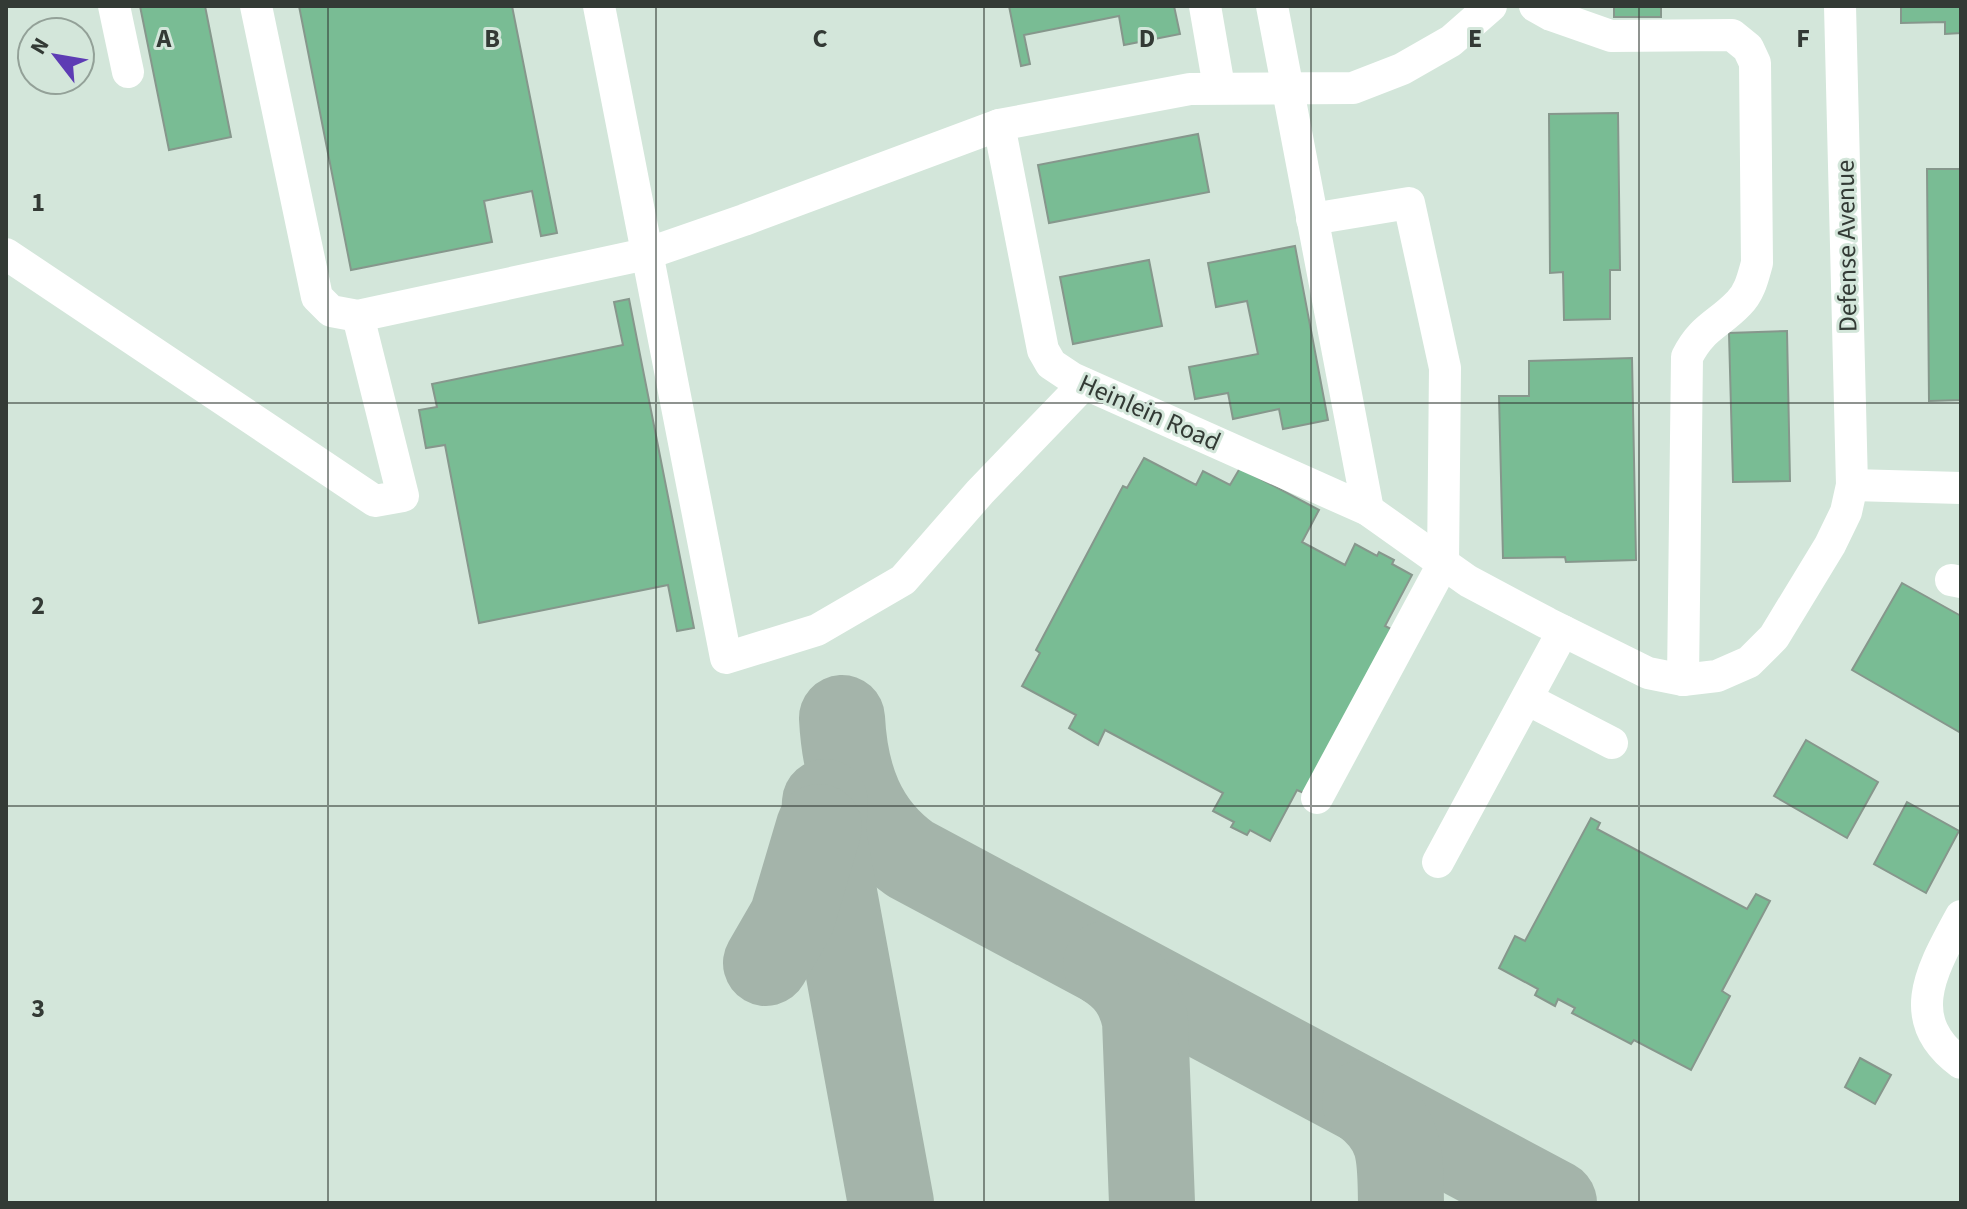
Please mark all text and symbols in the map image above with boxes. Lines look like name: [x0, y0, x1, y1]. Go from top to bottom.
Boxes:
north arrow: [16, 16, 96, 96]
text: A: [156, 20, 173, 57]
text: B: [484, 20, 500, 57]
text: C: [812, 20, 828, 57]
text: D: [1139, 20, 1155, 57]
text: E: [1468, 20, 1482, 57]
text: F: [1796, 20, 1810, 57]
text: N: [22, 32, 57, 61]
street label: Defense Avenue: [1826, 159, 1867, 333]
text: 1: [31, 184, 45, 221]
street label: Heinlein Road: [1073, 365, 1227, 460]
text: 2: [31, 587, 45, 624]
text: 3: [31, 990, 45, 1027]

